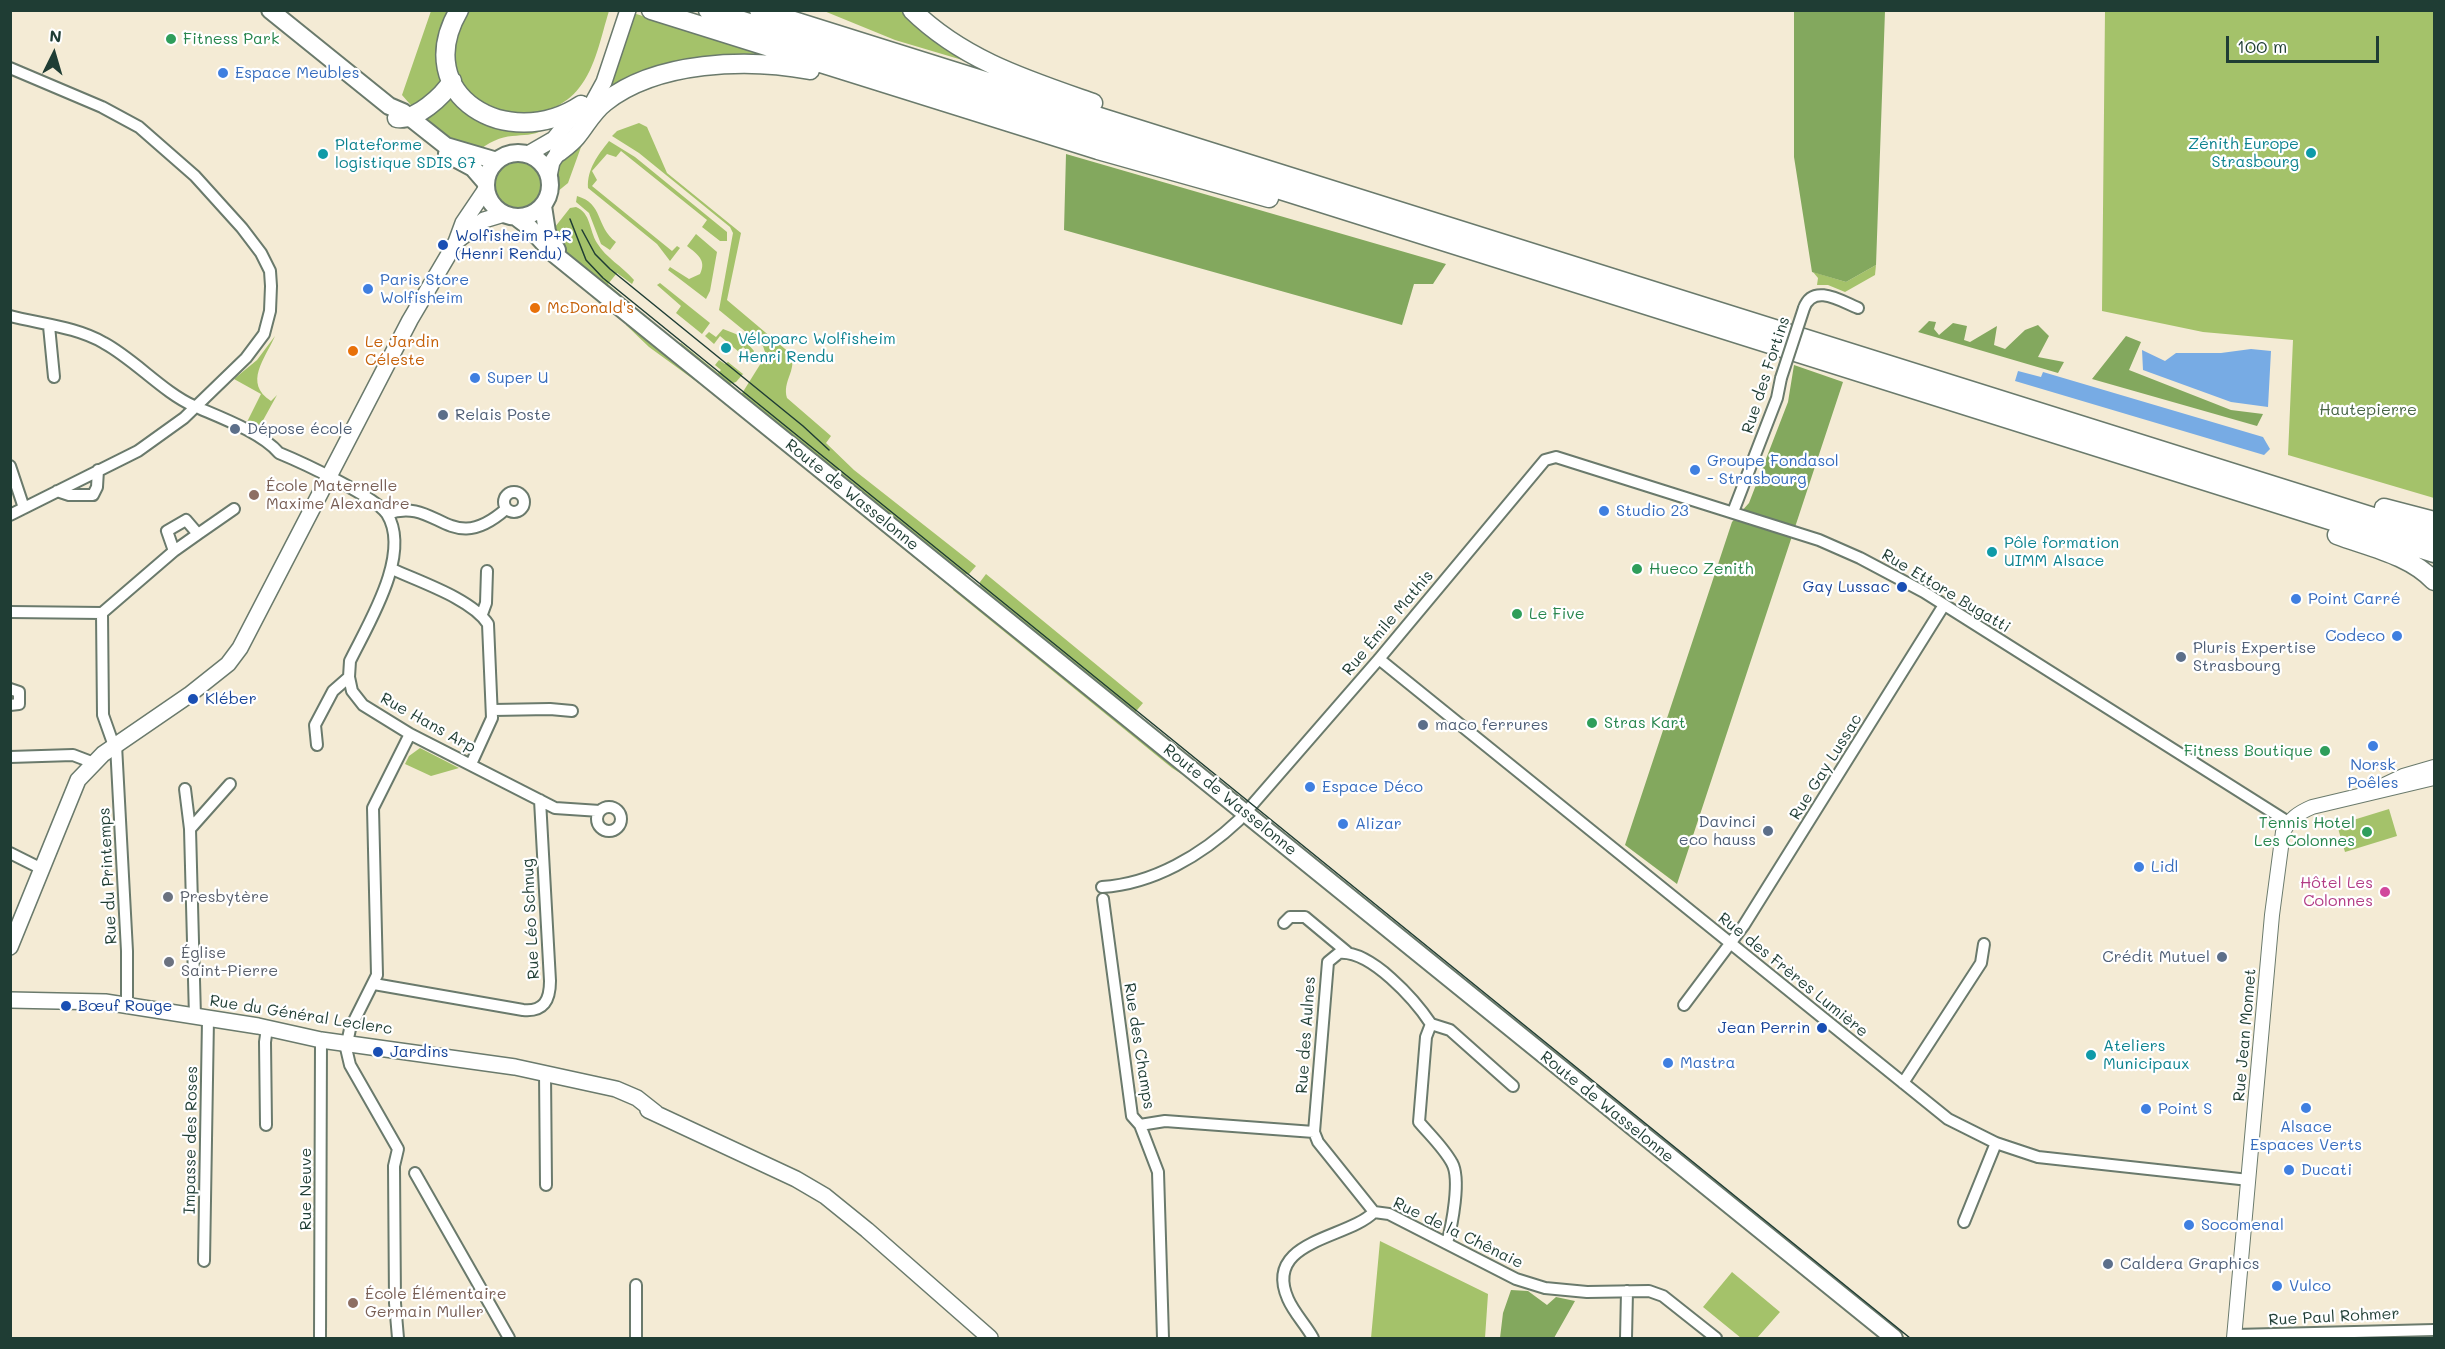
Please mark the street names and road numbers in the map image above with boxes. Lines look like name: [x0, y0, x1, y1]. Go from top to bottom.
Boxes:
street label: Rue des Fortins: [1738, 314, 1794, 436]
street label: Route de Wasselonne: [781, 435, 923, 555]
street label: Rue Ettore Bugatti: [1878, 545, 2014, 637]
street label: Rue Émile Mathis: [1338, 567, 1438, 679]
street label: Rue Hans Arp: [377, 689, 479, 757]
street label: Rue Gay Lussac: [1786, 710, 1866, 824]
street label: Route de Wasselonne: [1159, 740, 1301, 860]
street label: Rue du Printemps: [95, 807, 121, 945]
street label: Rue Léo Schnug: [518, 858, 544, 980]
street label: Rue des Frères Lumière: [1714, 909, 1872, 1041]
street label: Rue Jean Monnet: [2230, 968, 2260, 1102]
street label: Rue des Aulnes: [1292, 976, 1320, 1094]
street label: Rue des Champs: [1120, 981, 1158, 1111]
street label: Rue du Général Leclerc: [208, 991, 394, 1039]
street label: Route de Wasselonne: [1536, 1047, 1678, 1167]
street label: Impasse des Roses: [180, 1066, 202, 1214]
street label: Rue Neuve: [296, 1148, 316, 1230]
street label: Rue de la Chênaie: [1390, 1193, 1526, 1273]
street label: Rue Paul Rohmer: [2268, 1304, 2400, 1330]

